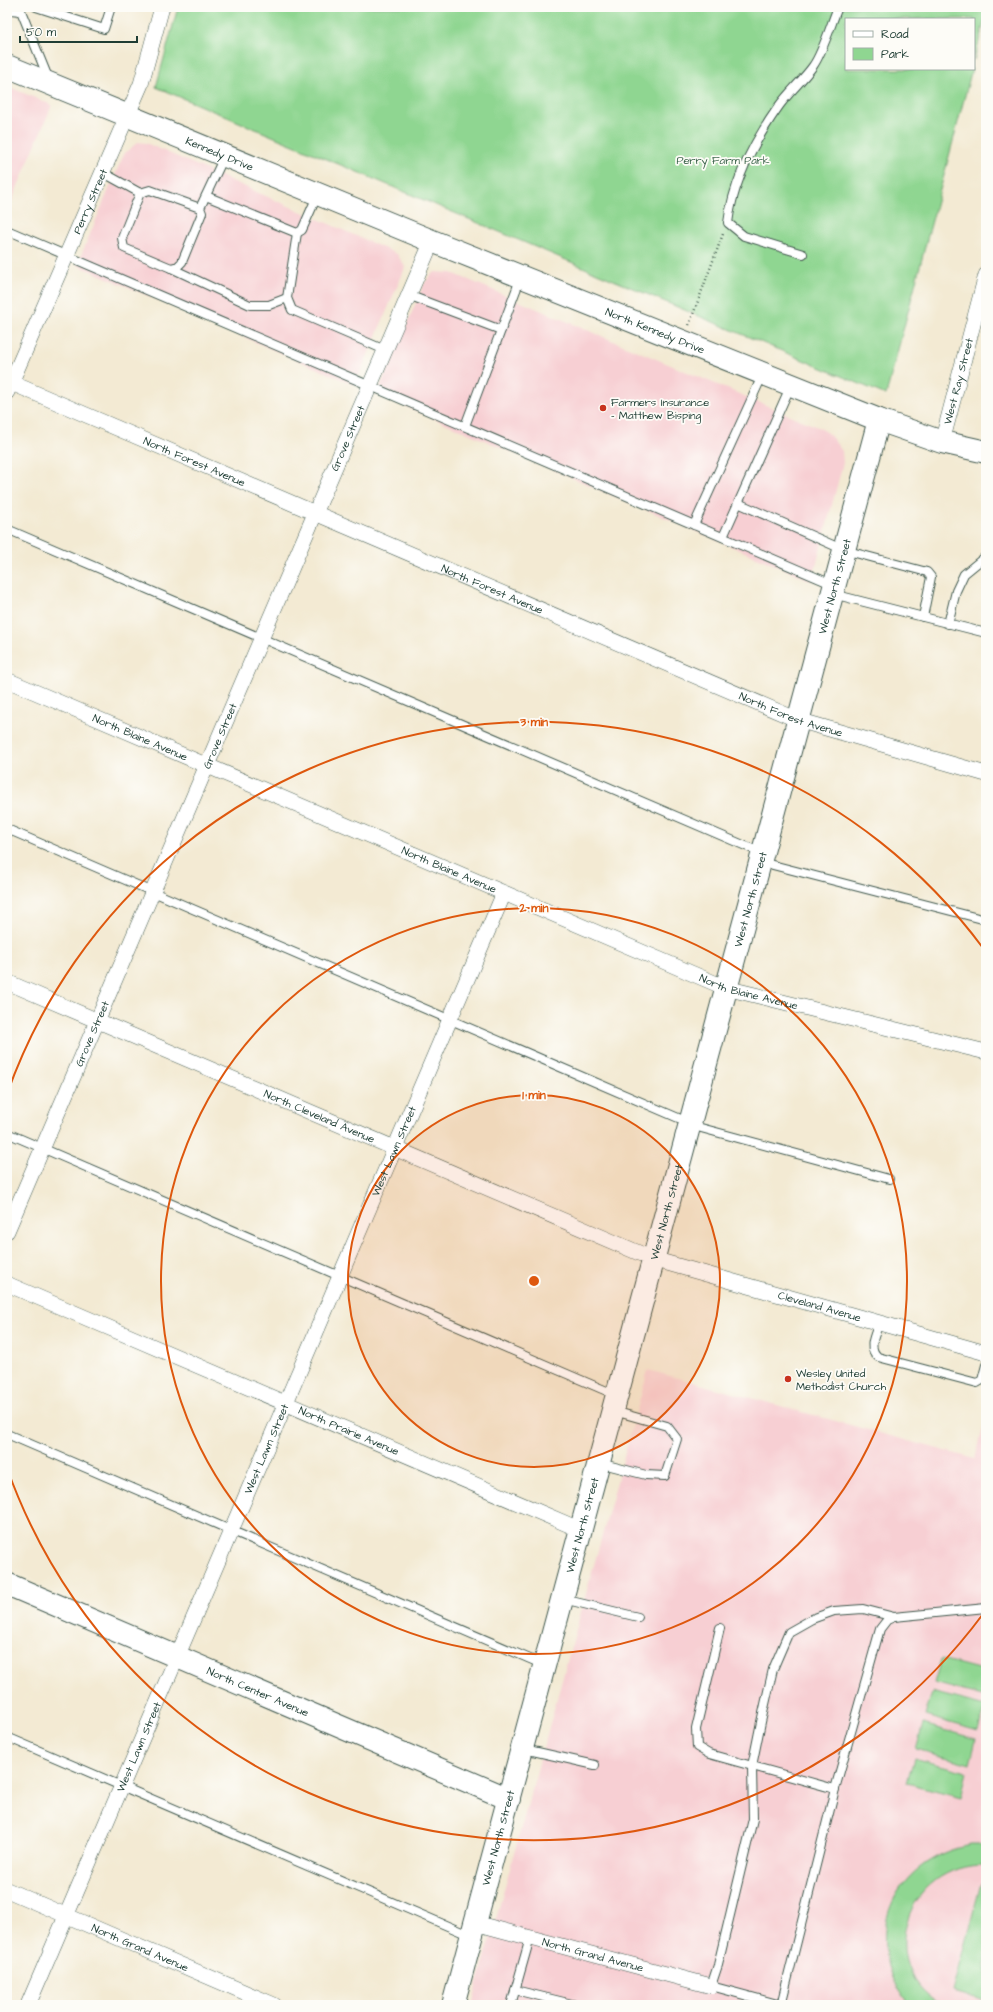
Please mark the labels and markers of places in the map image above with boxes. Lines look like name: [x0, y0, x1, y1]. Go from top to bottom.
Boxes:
place label: Farmers Insurance - Matthew Bisping: [611, 395, 709, 424]
marker: Farmers Insurance - Matthew Bisping: [598, 403, 608, 413]
centre of rings: [527, 1274, 541, 1288]
place label: Wesley United Methodist Church: [796, 1366, 887, 1394]
marker: Wesley United Methodist Church: [783, 1374, 793, 1384]

